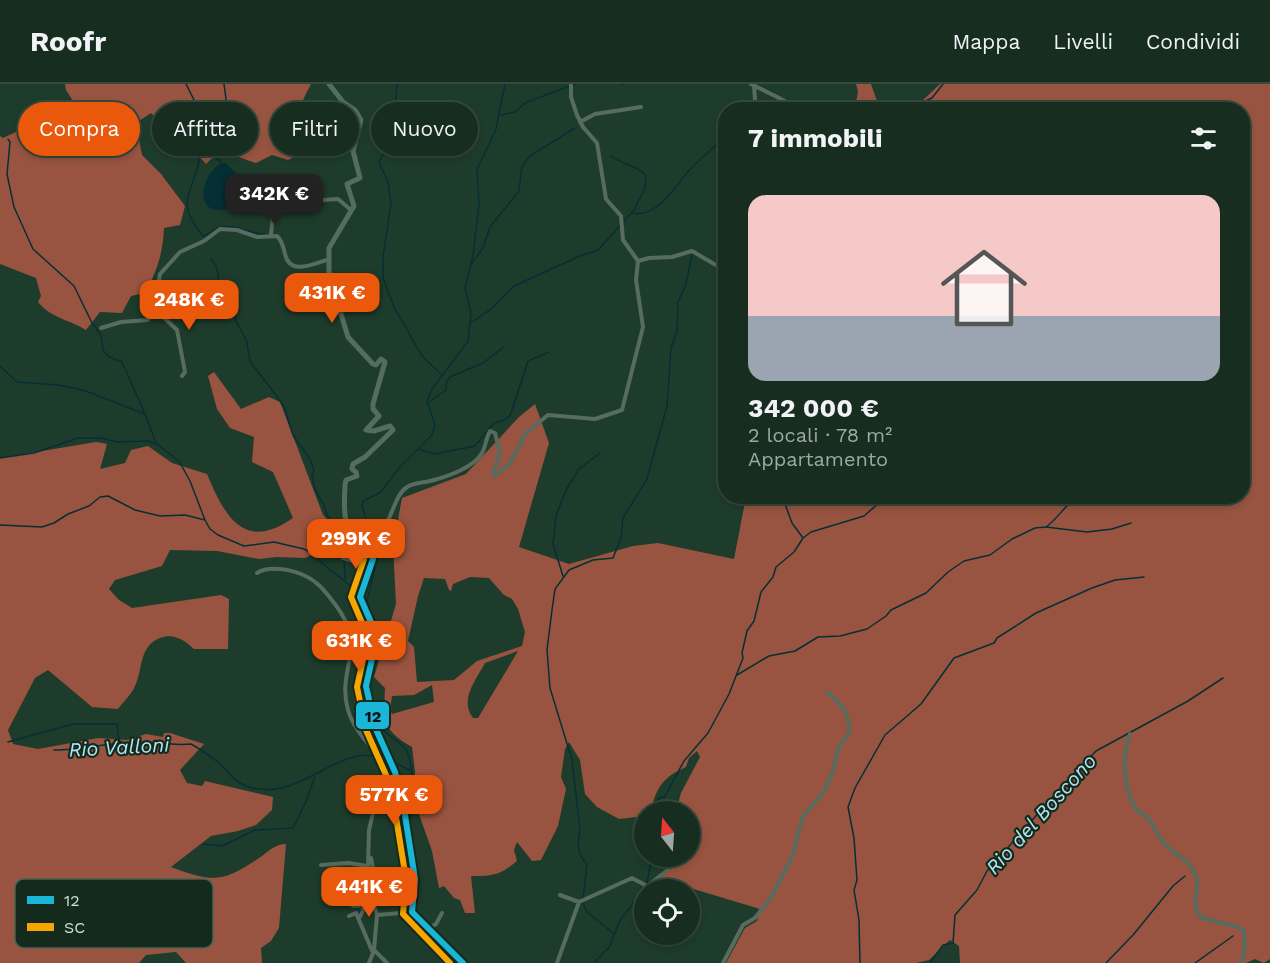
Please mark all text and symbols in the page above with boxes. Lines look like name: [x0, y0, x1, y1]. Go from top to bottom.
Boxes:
text: Roofr: [30, 25, 106, 58]
text: Mappa: [952, 29, 1020, 54]
text: Livelli: [1053, 29, 1113, 54]
text: Condividi: [1146, 29, 1240, 54]
chip: Compra: [18, 102, 140, 156]
chip: Affitta: [152, 102, 258, 156]
chip: Filtri: [270, 102, 359, 156]
chip: Nuovo: [371, 102, 478, 156]
icon: filters: [1187, 122, 1220, 155]
text: 7 immobili: [748, 123, 883, 153]
pin: 342K €: [225, 174, 323, 225]
text: 342K €: [239, 181, 309, 205]
icon: home: [930, 234, 1038, 342]
pin: 431K €: [283, 273, 381, 324]
pin: 248K €: [140, 280, 238, 331]
text: 431K €: [299, 280, 365, 304]
text: 248K €: [154, 287, 224, 311]
text: 342 000 €: [748, 393, 879, 423]
text: 2 locali · 78 m²: [748, 423, 892, 447]
text: Appartamento: [748, 447, 888, 471]
pin: 299K €: [307, 519, 405, 570]
text: 299K €: [321, 526, 391, 550]
pin: 631K €: [310, 621, 408, 672]
text: 631K €: [326, 628, 392, 652]
line badge: 12: [355, 701, 390, 730]
text: 12: [365, 707, 381, 726]
water label: Rio Valloni: [68, 732, 171, 762]
water label: Rio del Boscono: [981, 749, 1101, 879]
pin: 577K €: [345, 775, 443, 826]
text: 577K €: [360, 782, 428, 806]
north arrow: [634, 801, 700, 867]
map controls: [634, 801, 700, 945]
pin: 441K €: [320, 867, 418, 918]
text: 441K €: [335, 874, 403, 898]
legend: [15, 879, 213, 948]
button: locate: [634, 879, 700, 945]
text: 12: [64, 891, 80, 910]
text: SC: [64, 918, 85, 937]

